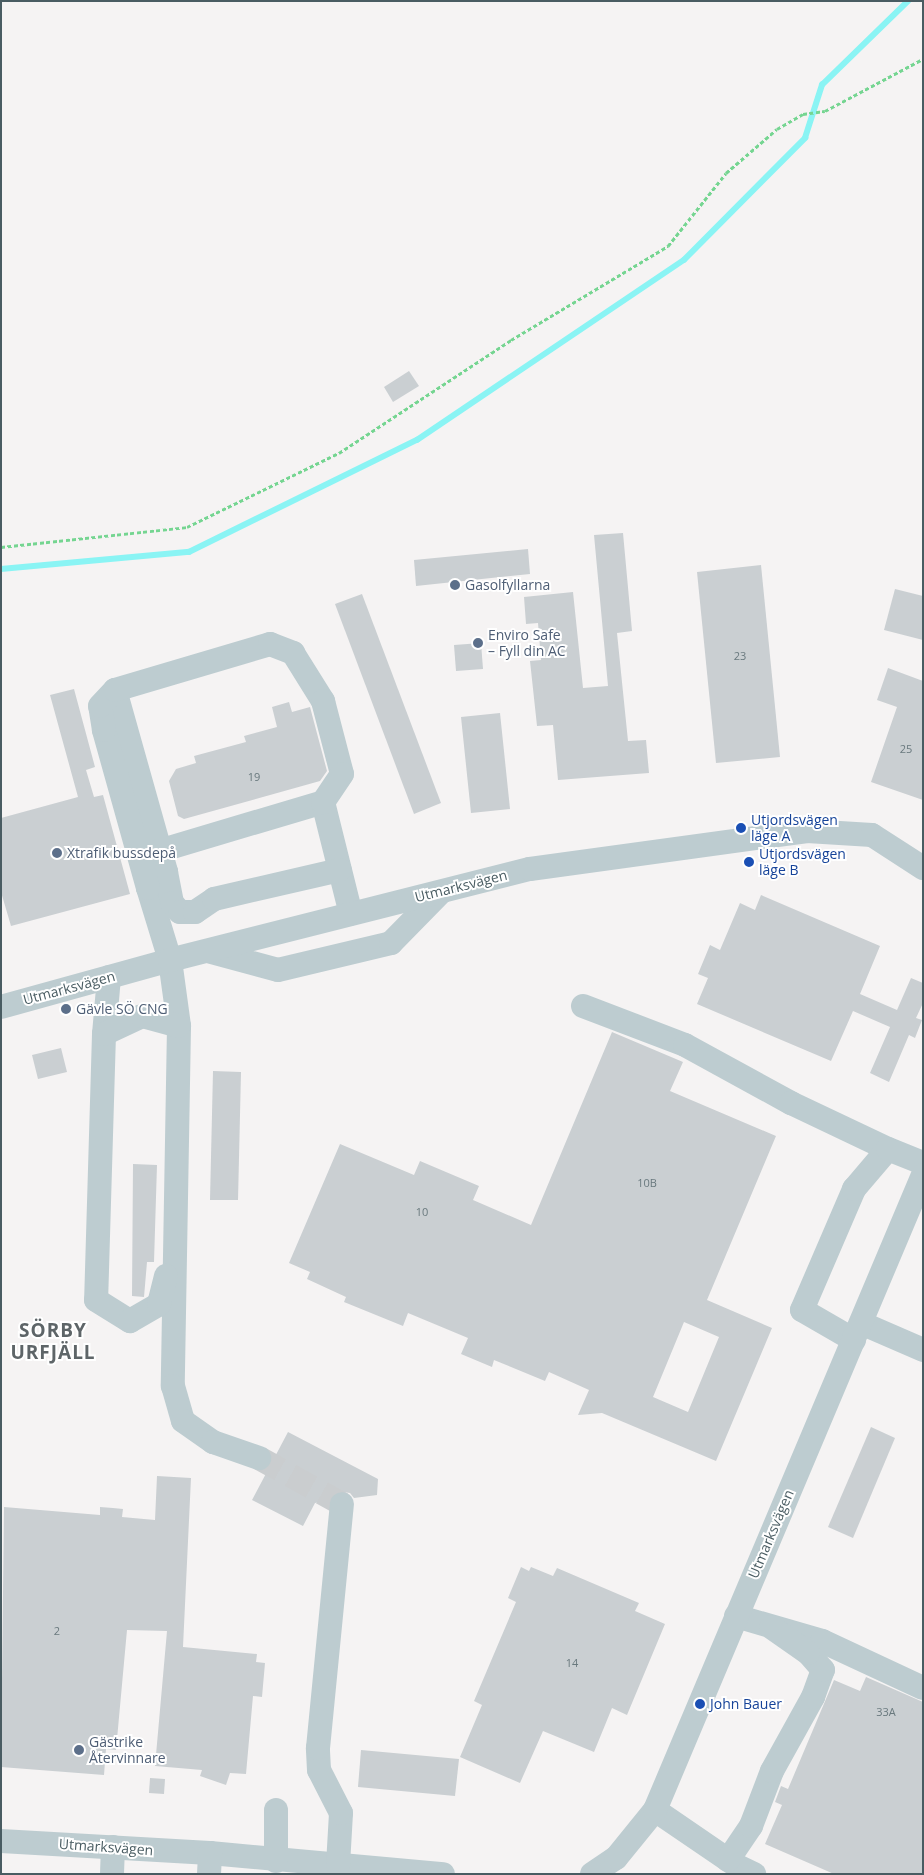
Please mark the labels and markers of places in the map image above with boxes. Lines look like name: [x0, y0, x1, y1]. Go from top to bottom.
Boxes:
place label: Gasolfyllarna: [465, 577, 550, 593]
marker: Gasolfyllarna: [449, 579, 461, 591]
place label: Enviro Safe – Fyll din AC: [488, 627, 566, 660]
marker: Enviro Safe – Fyll din AC: [472, 637, 484, 649]
place label: Utjordsvägen läge A: [751, 812, 838, 844]
marker: Utjordsvägen läge A: [735, 822, 747, 834]
place label: Xtrafik bussdepå: [67, 845, 176, 861]
place label: Utjordsvägen läge B: [759, 846, 846, 879]
marker: Xtrafik bussdepå: [51, 847, 63, 859]
marker: Utjordsvägen läge B: [743, 856, 755, 868]
place label: Gävle SÖ CNG: [76, 1001, 168, 1017]
marker: Gävle SÖ CNG: [60, 1003, 72, 1015]
place label: John Bauer: [710, 1696, 782, 1712]
marker: John Bauer: [694, 1698, 706, 1710]
place label: Gästrike Återvinnare: [89, 1734, 165, 1766]
marker: Gästrike Återvinnare: [73, 1744, 85, 1756]

